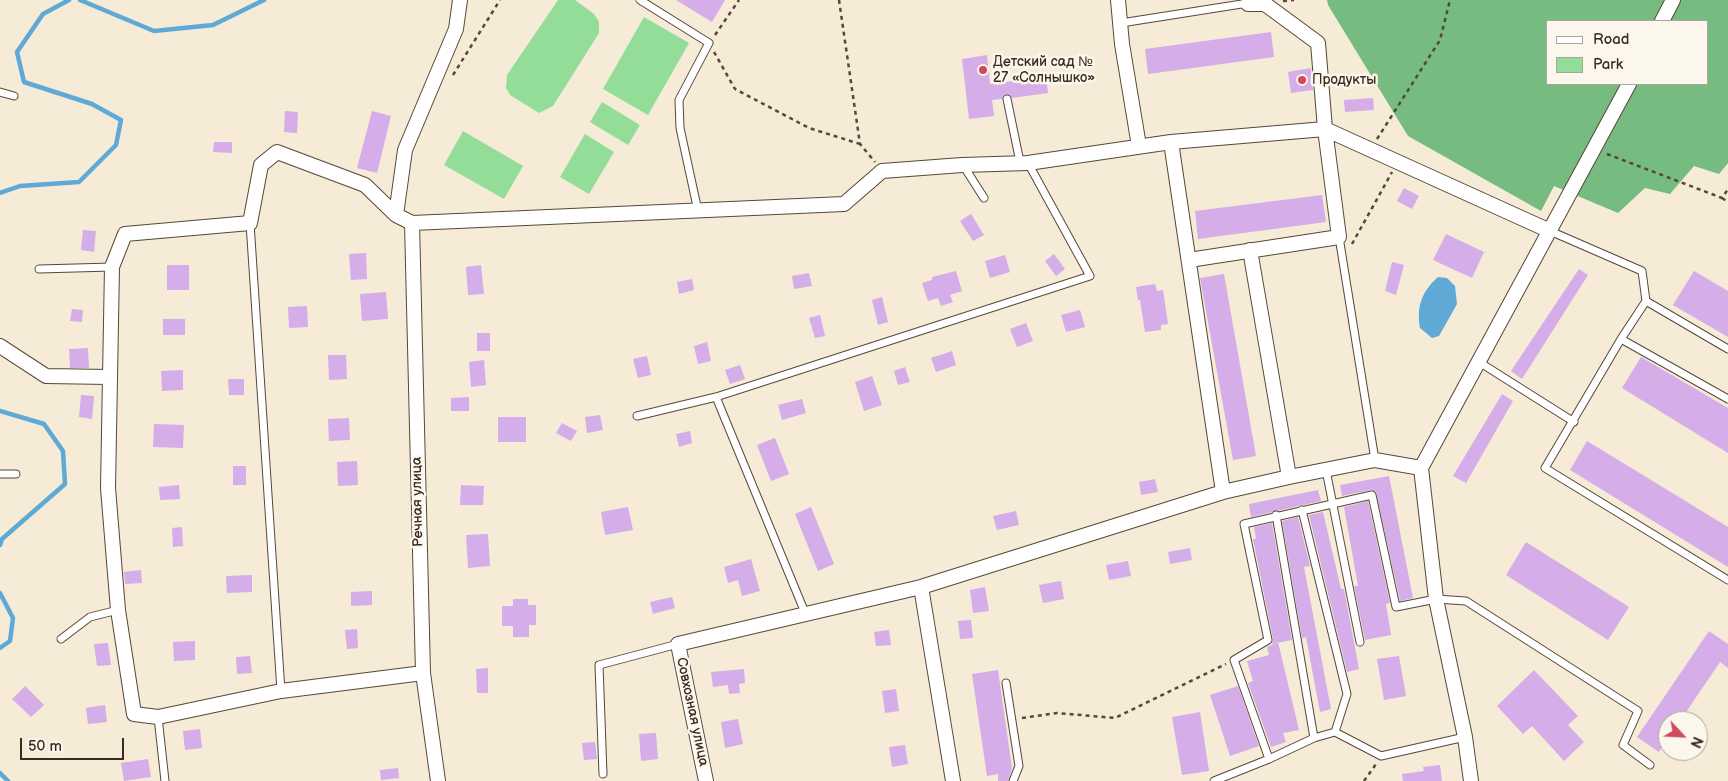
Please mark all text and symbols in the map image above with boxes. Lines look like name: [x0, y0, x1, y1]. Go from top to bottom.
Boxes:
legend: [1546, 20, 1708, 85]
text: Road: [1593, 30, 1629, 49]
place label: Детский сад № 27 «Солнышко»: [993, 54, 1095, 86]
text: Park: [1593, 55, 1623, 74]
marker: Детский сад № 27 «Солнышко»: [977, 64, 989, 76]
place label: Продукты: [1312, 72, 1376, 88]
marker: Продукты: [1296, 74, 1308, 86]
street label: Речная улица: [409, 457, 427, 547]
street label: Совхозная улица: [672, 656, 712, 768]
north arrow: [1658, 711, 1708, 761]
scale bar: [22, 728, 126, 760]
text: N: [1686, 734, 1706, 750]
text: 50 m: [28, 737, 62, 756]

